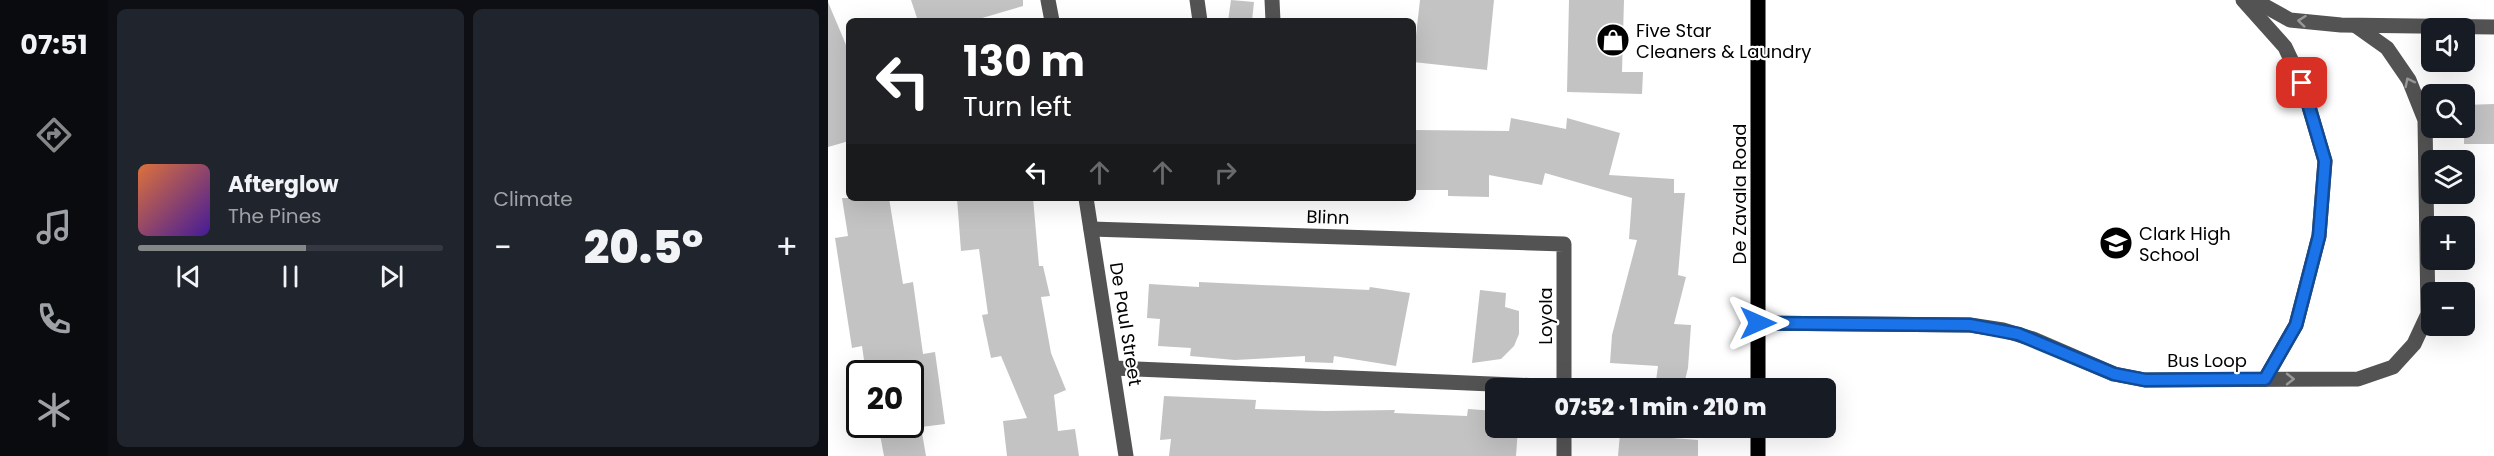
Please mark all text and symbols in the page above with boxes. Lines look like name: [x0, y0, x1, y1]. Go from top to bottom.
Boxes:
one-way arrow: [2298, 15, 2307, 28]
place label: Five Star Cleaners & Laundry: [1636, 18, 1811, 64]
map controls: [2421, 18, 2475, 336]
button: sound: [2421, 18, 2475, 72]
shop icon: Five Star Cleaners & Laundry: [1595, 22, 1631, 58]
text: 07:51: [20, 26, 88, 63]
text: 130 m: [963, 32, 1085, 91]
icon: left: [864, 42, 942, 120]
pin: [2276, 57, 2327, 108]
icon: arrive: [2285, 66, 2318, 99]
one-way arrow: [2405, 77, 2416, 88]
button: search: [2421, 84, 2475, 138]
text: Turn left: [963, 88, 1072, 125]
icon: directions: [33, 114, 75, 156]
street label: De Zavala Road: [1727, 123, 1752, 265]
button: layers: [2421, 150, 2475, 204]
icon: left: [1020, 156, 1053, 189]
icon: ahead: [1083, 156, 1116, 189]
icon: ahead: [1146, 156, 1179, 189]
icon: right: [1209, 156, 1242, 189]
text: Afterglow: [228, 169, 339, 200]
text: Climate: [494, 185, 573, 213]
text: The Pines: [228, 202, 322, 230]
street label: Blinn: [1306, 204, 1350, 230]
icon: music: [33, 206, 75, 248]
text: 20.5°: [584, 216, 703, 279]
button: +: [2421, 216, 2475, 270]
place label: Clark High School: [2139, 221, 2231, 267]
text: −: [494, 224, 512, 271]
text: +: [775, 224, 798, 271]
school or university icon: Clark High School: [2098, 225, 2134, 261]
icon: previous: [172, 260, 205, 293]
icon: pause: [274, 260, 307, 293]
icon: next: [375, 260, 408, 293]
street label: De Paul Street: [1104, 260, 1148, 388]
button: −: [2421, 282, 2475, 336]
street label: Loyola: [1533, 287, 1558, 345]
position arrow: [1726, 291, 1790, 355]
icon: phone: [33, 298, 75, 340]
street label: Bus Loop: [2167, 348, 2247, 373]
speed limit sign: 20: [846, 360, 924, 438]
one-way arrow: [2285, 373, 2294, 385]
icon: climate: [33, 389, 75, 431]
text: 07:52 · 1 min · 210 m: [1555, 392, 1766, 423]

